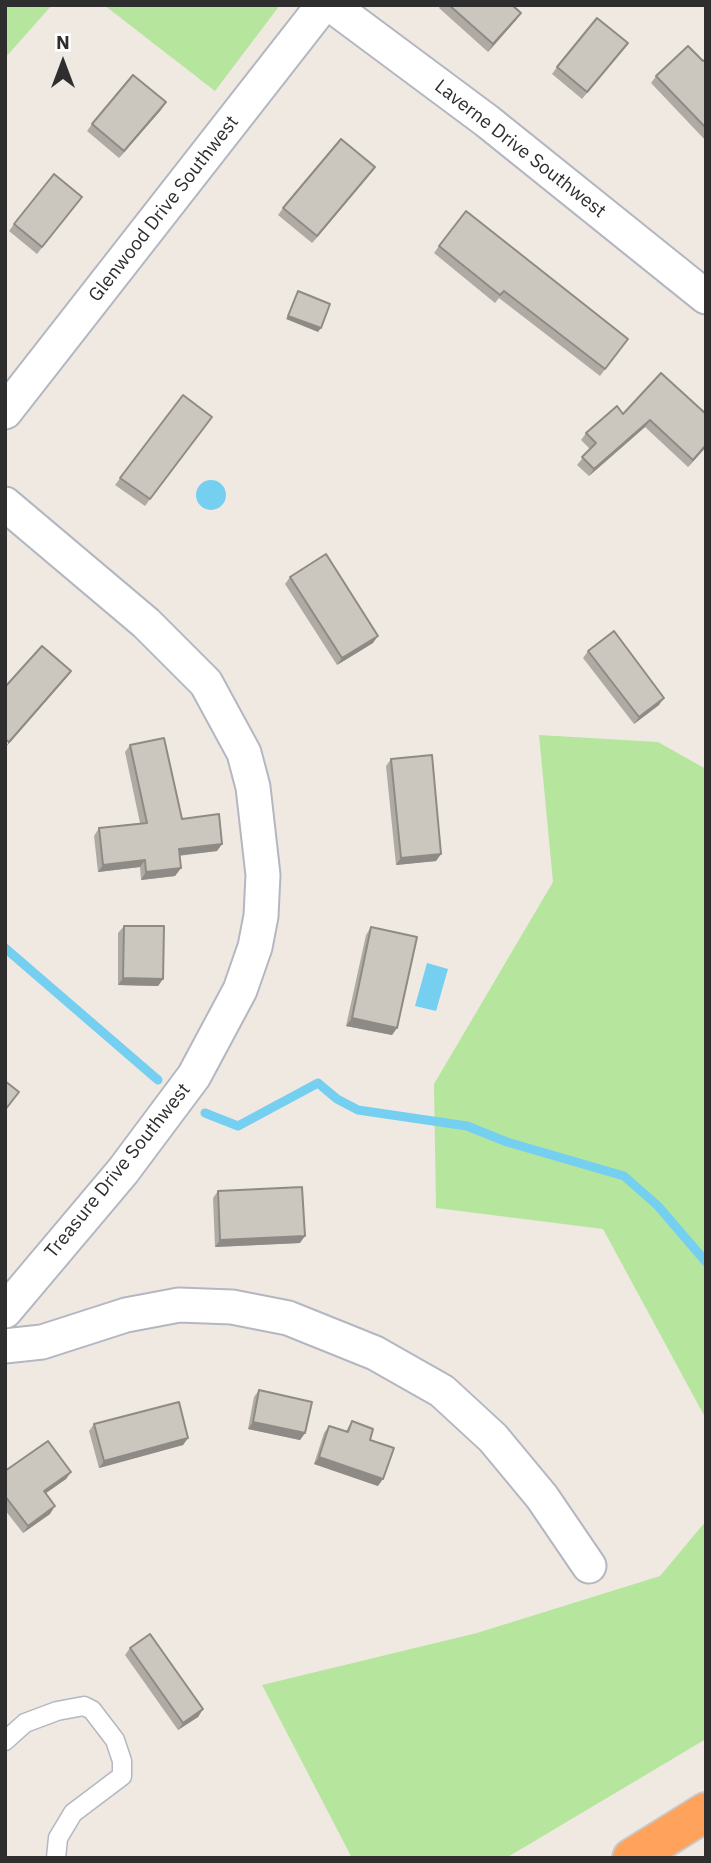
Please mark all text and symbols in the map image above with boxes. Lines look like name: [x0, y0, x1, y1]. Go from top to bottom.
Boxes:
north arrow: [28, 28, 98, 98]
text: N: [56, 30, 70, 54]
street label: Laverne Drive Southwest: [430, 75, 610, 223]
street label: Glenwood Drive Southwest: [84, 111, 244, 307]
street label: Treasure Drive Southwest: [40, 1079, 196, 1263]

